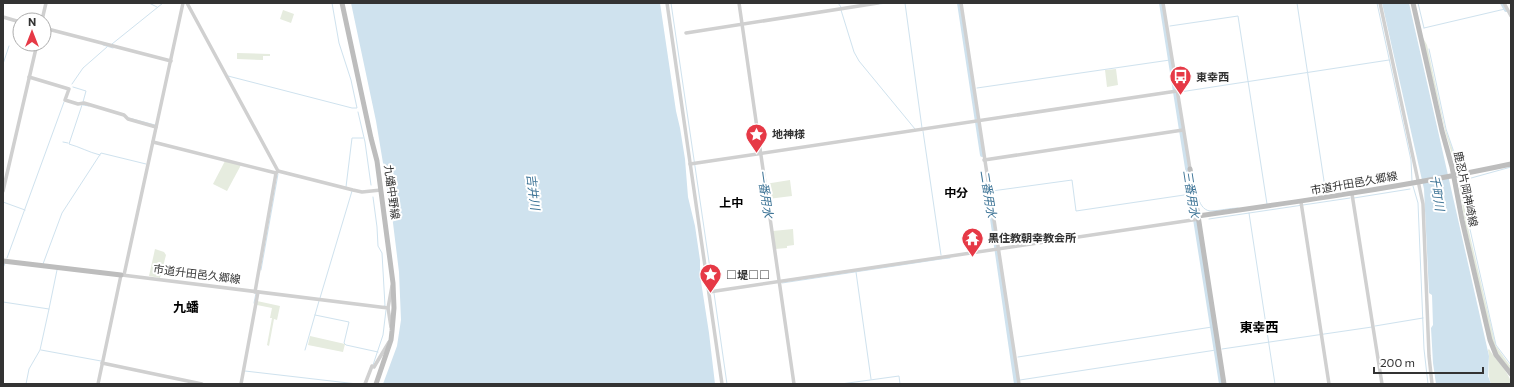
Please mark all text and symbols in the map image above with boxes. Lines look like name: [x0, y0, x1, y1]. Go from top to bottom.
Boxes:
north arrow: [12, 12, 52, 52]
text: N: [28, 15, 36, 28]
bus stop icon: 東幸西: [1168, 64, 1194, 97]
place label: 東幸西: [1196, 70, 1229, 83]
place icon: 地神様: [744, 121, 770, 154]
place label: 地神様: [772, 127, 805, 140]
street label: 鹿忍片岡神崎線: [1452, 150, 1481, 228]
street label: 九蟠中野線: [382, 164, 403, 220]
street label: 市道升田邑久郷線: [1309, 168, 1398, 197]
water label: 一番用水: [756, 169, 777, 221]
water label: 二番用水: [978, 169, 1000, 221]
water label: 三番用水: [1181, 169, 1203, 221]
water label: 吉井川: [525, 173, 543, 213]
water label: 千町川: [1428, 174, 1448, 214]
district label: 中分: [944, 185, 968, 199]
district label: 上中: [719, 195, 743, 209]
temple icon: 黒住教朝幸教会所: [960, 225, 986, 258]
place label: 黒住教朝幸教会所: [988, 231, 1076, 244]
street label: 市道升田邑久郷線: [153, 262, 242, 285]
place icon: □堤□□: [698, 262, 724, 295]
place label: □堤□□: [726, 268, 770, 281]
district label: 九蟠: [173, 299, 199, 315]
district label: 東幸西: [1239, 319, 1279, 335]
scale bar: [1374, 349, 1483, 375]
text: 200 m: [1380, 355, 1415, 369]

